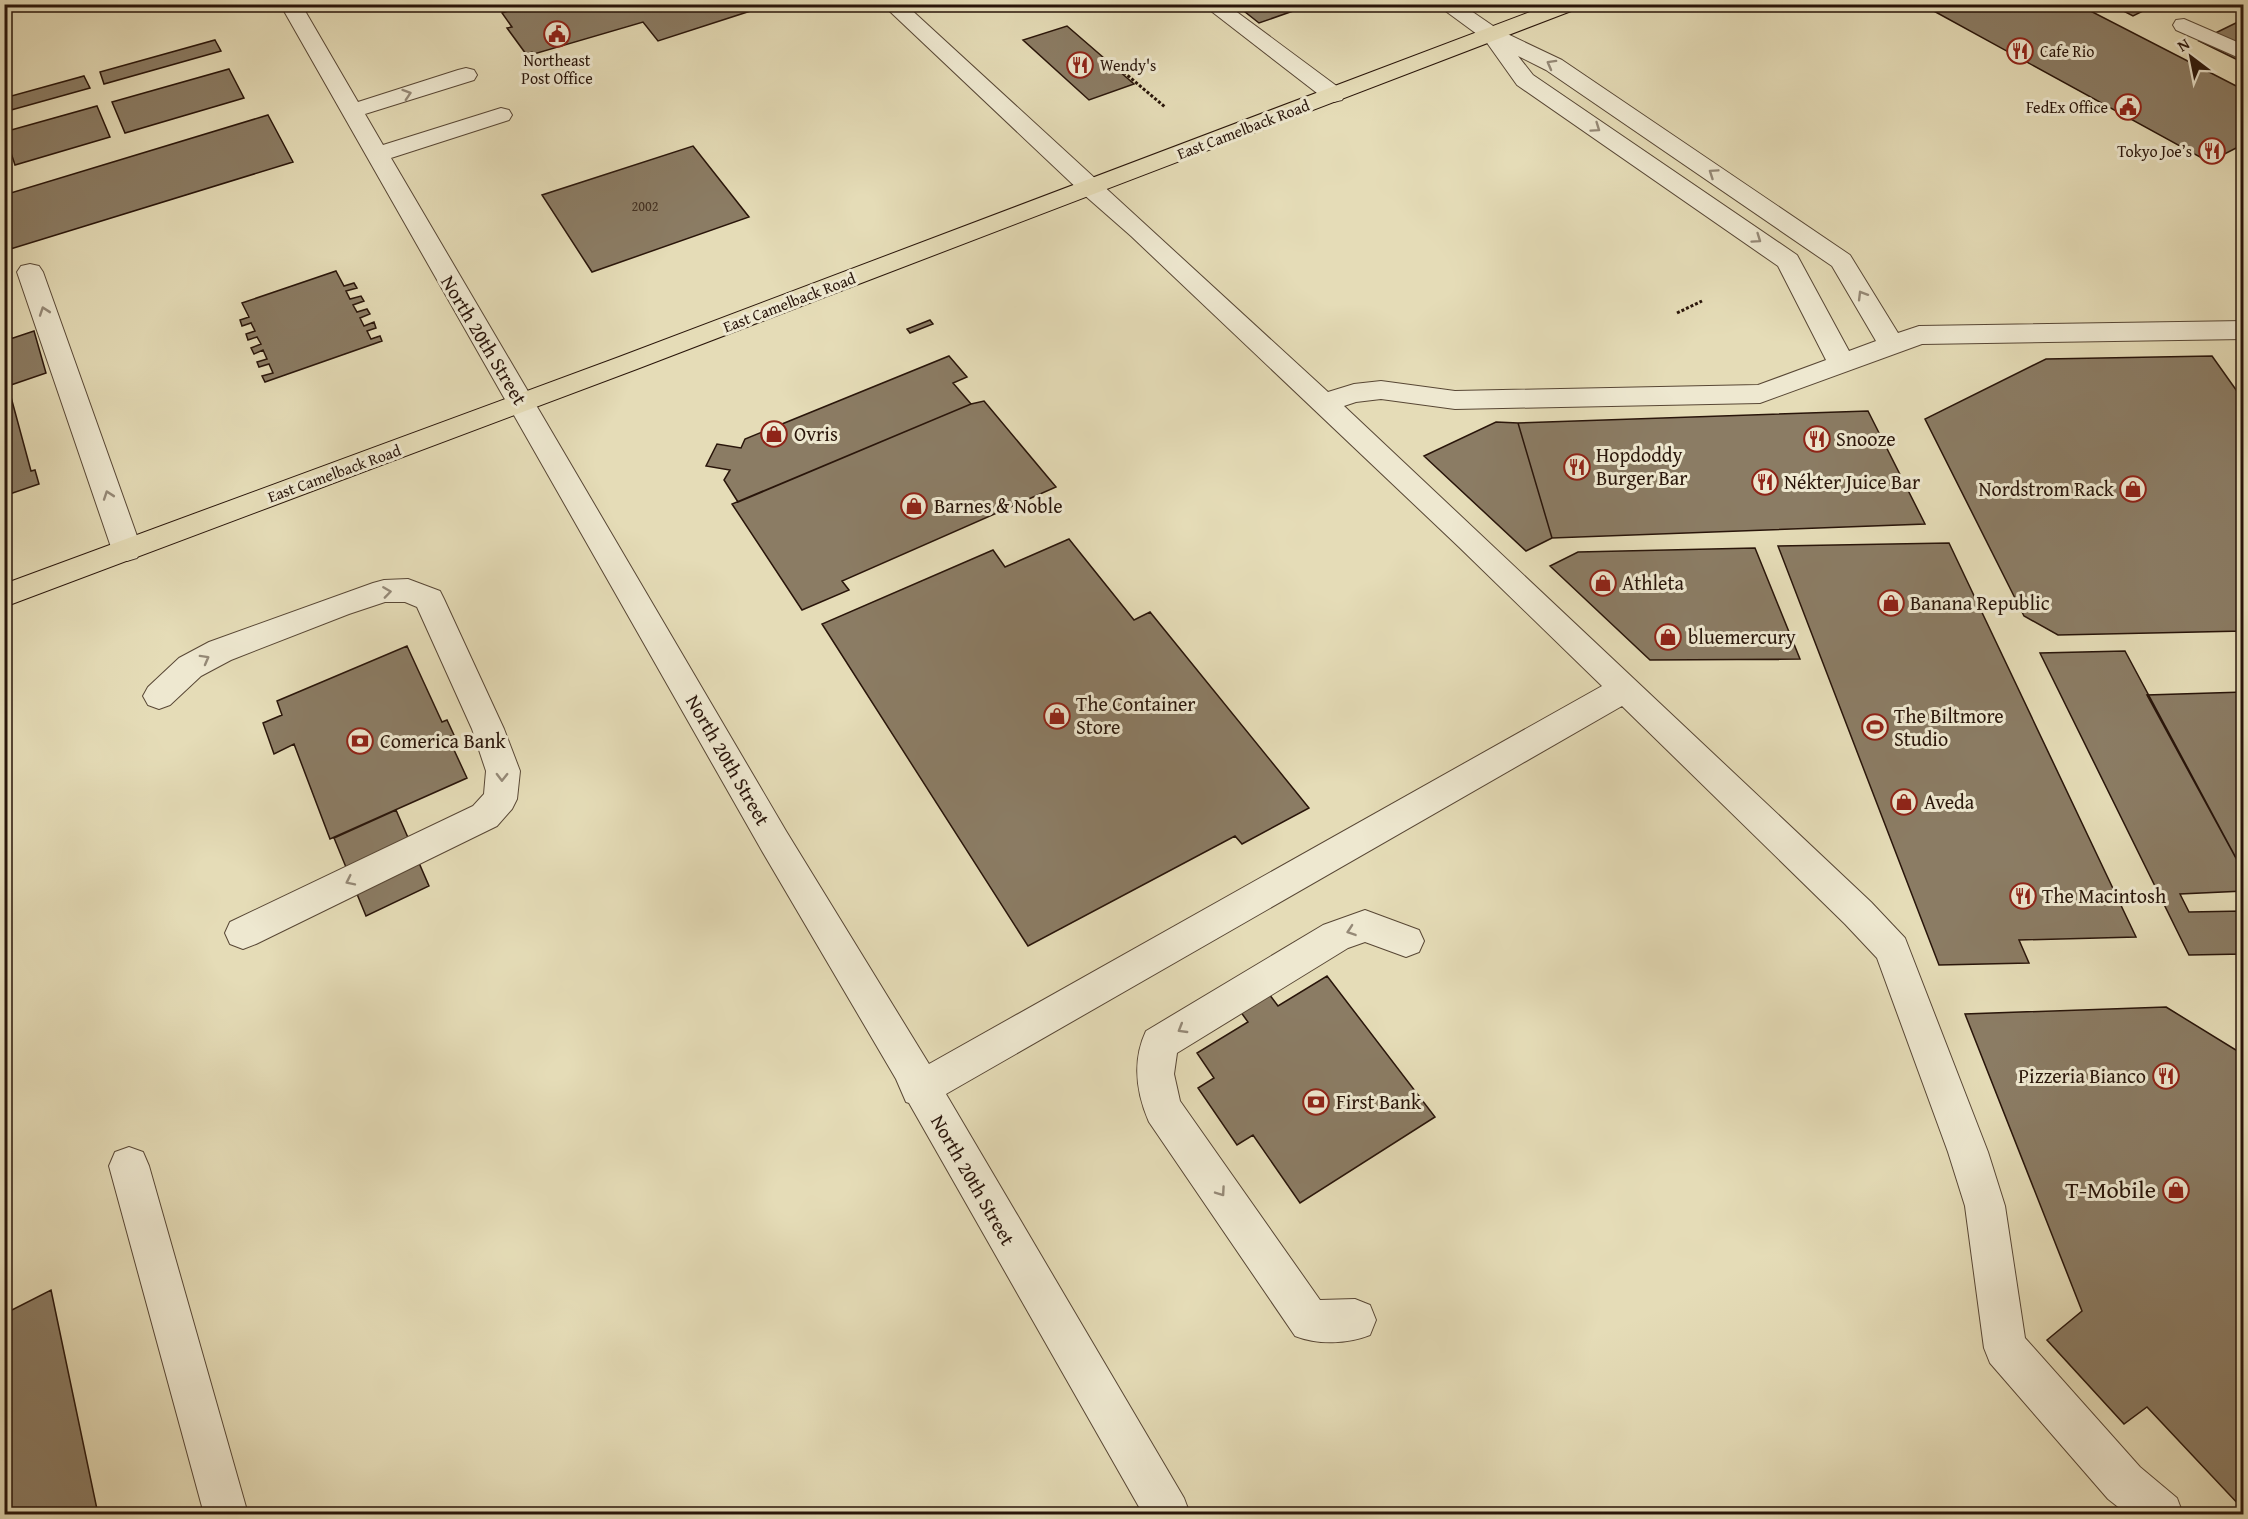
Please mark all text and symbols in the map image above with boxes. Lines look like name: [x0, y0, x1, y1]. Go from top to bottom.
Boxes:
public building icon: Northeast Post Office: [542, 19, 572, 49]
north arrow: [2161, 27, 2221, 87]
text: N: [2172, 31, 2194, 57]
restaurant icon: Cafe Rio: [2005, 36, 2035, 66]
place label: Cafe Rio: [2040, 39, 2094, 63]
place label: Northeast Post Office: [521, 48, 593, 90]
restaurant icon: Wendy's: [1065, 50, 1095, 80]
place label: Wendy's: [1100, 53, 1156, 77]
one-way arrow: [1547, 60, 1557, 71]
one-way arrow: [401, 89, 412, 101]
street label: East Camelback Road: [1173, 92, 1313, 165]
public building icon: FedEx Office: [2113, 92, 2143, 122]
place label: FedEx Office: [2026, 95, 2108, 119]
one-way arrow: [1589, 121, 1600, 132]
restaurant icon: Tokyo Joe’s: [2197, 136, 2227, 166]
place label: Tokyo Joe’s: [2117, 139, 2192, 163]
one-way arrow: [1708, 169, 1719, 180]
house number: 2002: [632, 196, 658, 216]
one-way arrow: [1750, 232, 1761, 243]
street label: East Camelback Road: [719, 265, 859, 338]
street label: North 20th Street: [434, 269, 535, 410]
one-way arrow: [1857, 291, 1869, 301]
one-way arrow: [38, 306, 51, 317]
shop icon: Ovris: [759, 419, 789, 449]
place label: Ovris: [794, 419, 838, 448]
restaurant icon: Snooze: [1802, 424, 1832, 454]
place label: Snooze: [1836, 424, 1896, 453]
street label: East Camelback Road: [264, 438, 404, 508]
place label: Hopdoddy Burger Bar: [1596, 440, 1687, 492]
restaurant icon: Hopdoddy Burger Bar: [1562, 452, 1592, 482]
restaurant icon: Nékter Juice Bar: [1750, 467, 1780, 497]
place label: Nékter Juice Bar: [1784, 467, 1920, 496]
place label: Nordstrom Rack: [1978, 474, 2115, 503]
shop icon: Nordstrom Rack: [2118, 474, 2148, 504]
one-way arrow: [103, 490, 116, 501]
shop icon: Barnes & Noble: [899, 491, 929, 521]
place label: Barnes & Noble: [934, 491, 1063, 520]
shop icon: Athleta: [1588, 568, 1618, 598]
place label: Athleta: [1622, 568, 1684, 597]
one-way arrow: [383, 587, 392, 599]
shop icon: Banana Republic: [1876, 588, 1906, 618]
place label: Banana Republic: [1910, 588, 2050, 617]
shop icon: bluemercury: [1653, 622, 1683, 652]
place label: bluemercury: [1688, 622, 1796, 651]
one-way arrow: [199, 655, 209, 666]
street label: North 20th Street: [679, 689, 778, 831]
place label: The Container Store: [1076, 689, 1196, 741]
shop icon: The Container Store: [1042, 701, 1072, 731]
place label: The Biltmore Studio: [1894, 701, 2004, 753]
sports icon: The Biltmore Studio: [1860, 712, 1890, 742]
bank icon: Comerica Bank: [345, 726, 375, 756]
place label: Comerica Bank: [380, 726, 506, 755]
one-way arrow: [495, 773, 508, 782]
shop icon: Aveda: [1889, 787, 1919, 817]
place label: Aveda: [1924, 787, 1975, 816]
one-way arrow: [346, 874, 356, 885]
restaurant icon: The Macintosh: [2008, 881, 2038, 911]
place label: The Macintosh: [2042, 881, 2166, 910]
one-way arrow: [1346, 924, 1357, 936]
one-way arrow: [1178, 1021, 1188, 1033]
place label: Pizzeria Bianco: [2018, 1061, 2146, 1090]
restaurant icon: Pizzeria Bianco: [2151, 1061, 2181, 1091]
bank icon: First Bank: [1301, 1087, 1331, 1117]
place label: First Bank: [1336, 1087, 1422, 1116]
street label: North 20th Street: [924, 1109, 1023, 1251]
place label: T-Mobile: [2065, 1172, 2156, 1207]
shop icon: T-Mobile: [2161, 1175, 2191, 1205]
one-way arrow: [1213, 1185, 1224, 1196]

